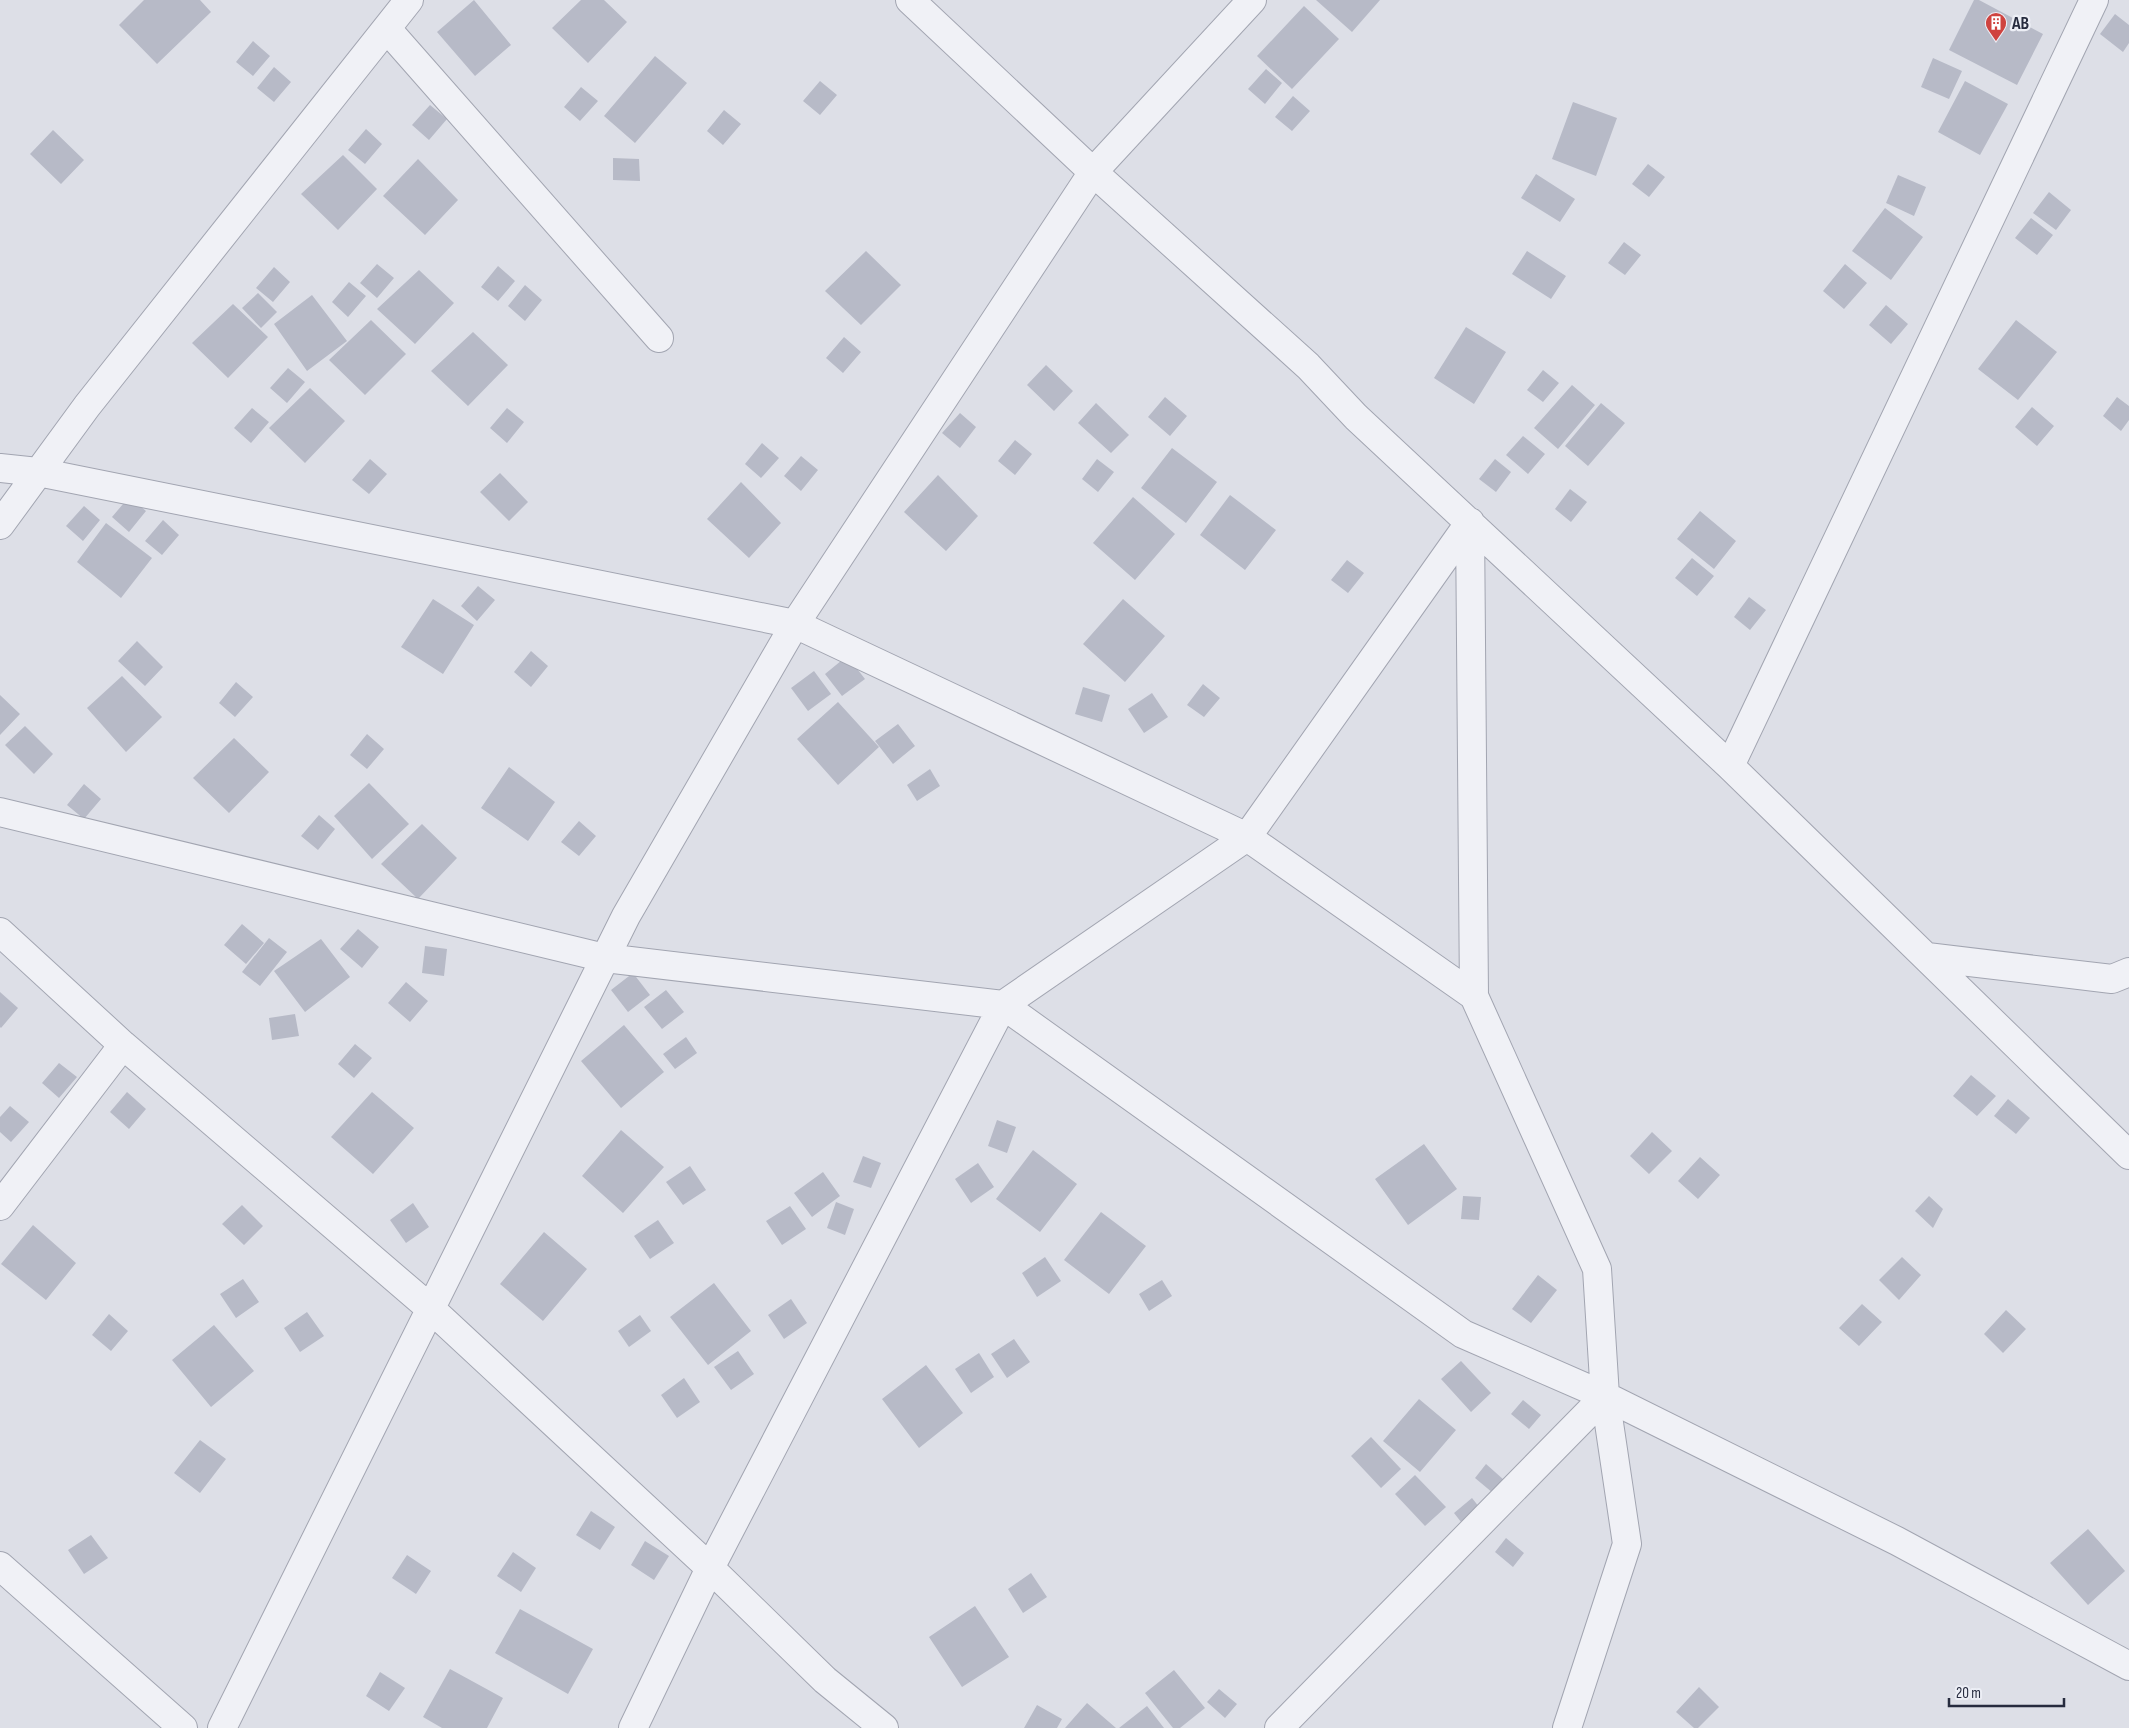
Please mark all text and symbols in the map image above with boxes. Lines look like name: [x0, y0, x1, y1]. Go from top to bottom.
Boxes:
building icon: AB: [1984, 11, 2008, 42]
place label: AB: [2011, 13, 2030, 34]
scale bar: [1949, 1676, 2064, 1708]
text: 20 m: [1956, 1684, 1981, 1703]

